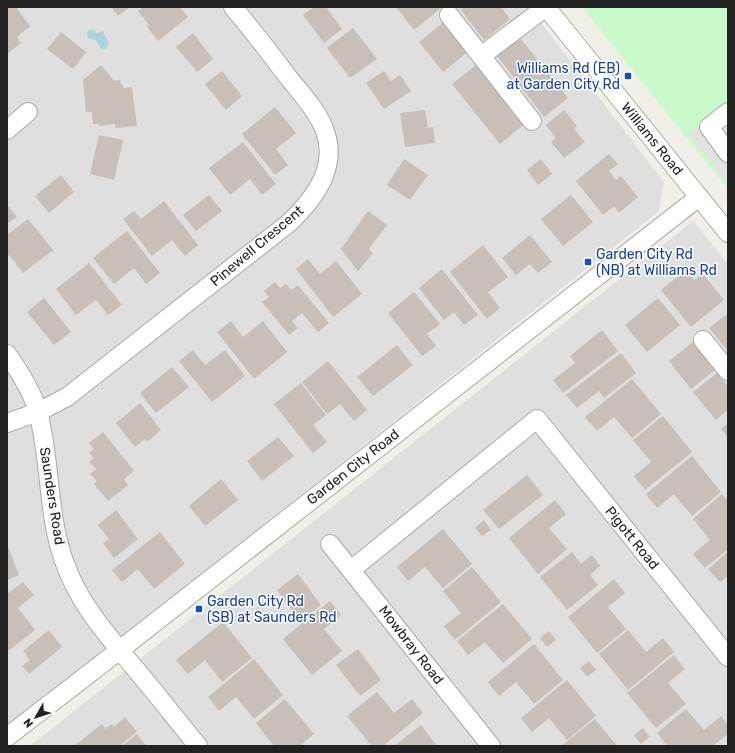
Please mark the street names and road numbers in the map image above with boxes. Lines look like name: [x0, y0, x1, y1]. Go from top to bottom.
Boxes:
street label: Williams Road: [617, 99, 687, 179]
street label: Pinewell Crescent: [207, 202, 307, 290]
street label: Garden City Road: [303, 426, 403, 508]
street label: Saunders Road: [36, 446, 68, 546]
street label: Pigott Road: [601, 503, 663, 573]
street label: Mowbray Road: [375, 602, 447, 688]

